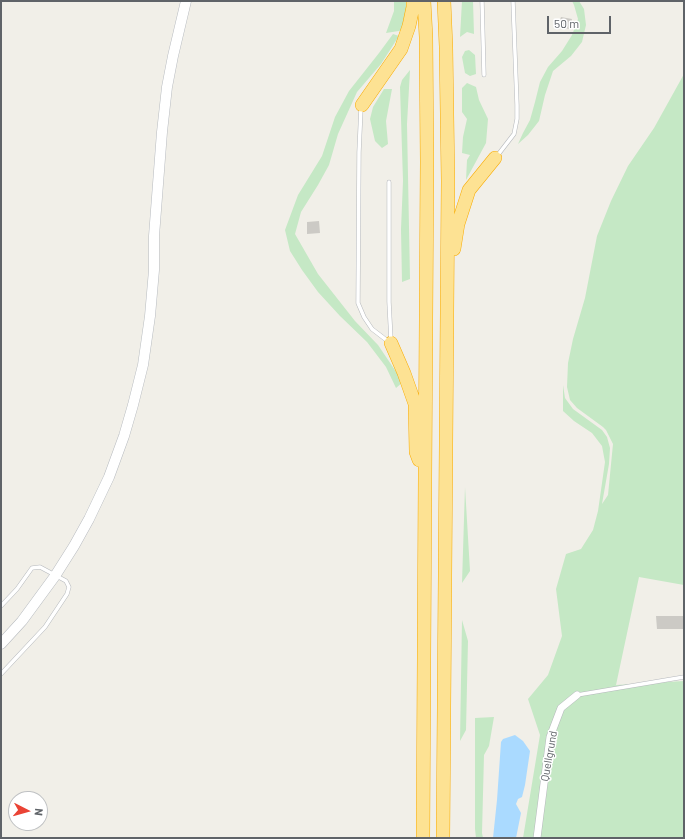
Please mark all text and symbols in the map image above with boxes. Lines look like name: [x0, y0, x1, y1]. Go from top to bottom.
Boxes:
scale bar: [549, 8, 613, 34]
text: 50 m: [554, 16, 579, 30]
street label: Quellgrund: [538, 730, 560, 782]
north arrow: [8, 791, 48, 831]
text: N: [33, 808, 46, 817]

